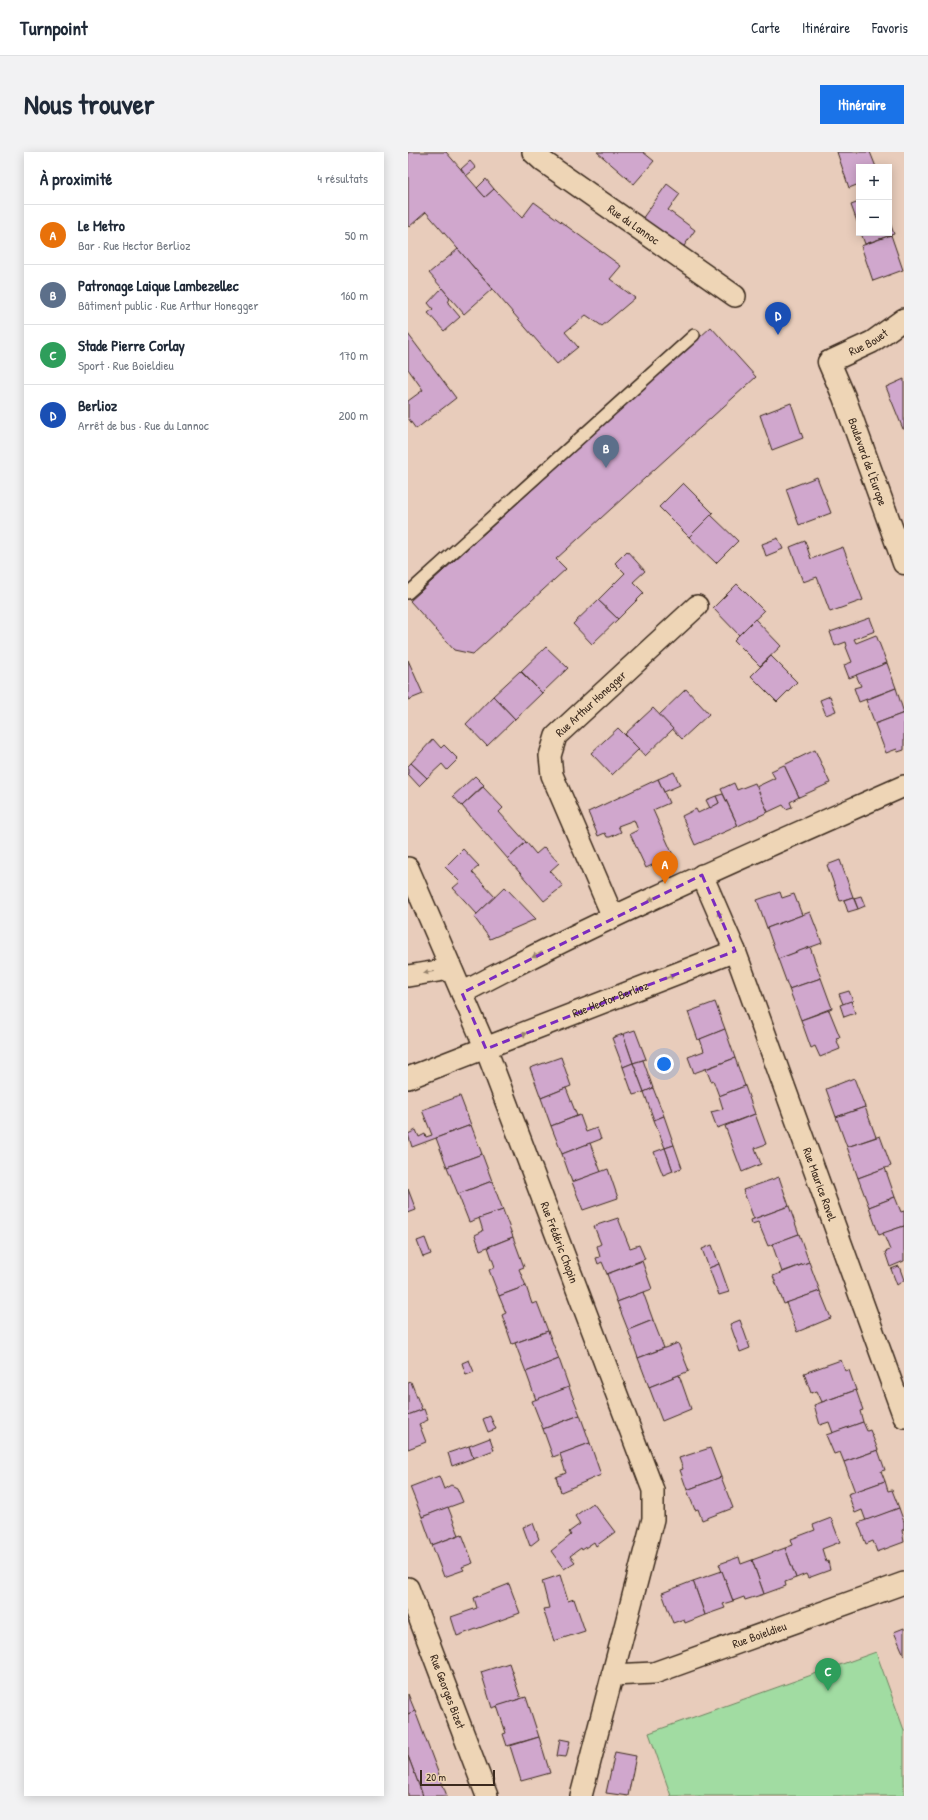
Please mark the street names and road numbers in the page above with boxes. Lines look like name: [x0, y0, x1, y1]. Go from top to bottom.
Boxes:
street label: Rue du Lannoc: [604, 200, 663, 249]
street label: Rue Bouet: [846, 324, 892, 360]
street label: Boulevard de l'Europe: [844, 415, 892, 508]
street label: Rue Arthur Honegger: [552, 666, 630, 740]
street label: Rue Hector Berlioz: [569, 976, 651, 1021]
street label: Rue Maurice Ravel: [799, 1145, 841, 1224]
street label: Rue Frédéric Chopin: [537, 1199, 583, 1285]
street label: Rue Boieldieu: [730, 1617, 789, 1652]
street label: Rue Georges Bizet: [426, 1652, 470, 1732]

